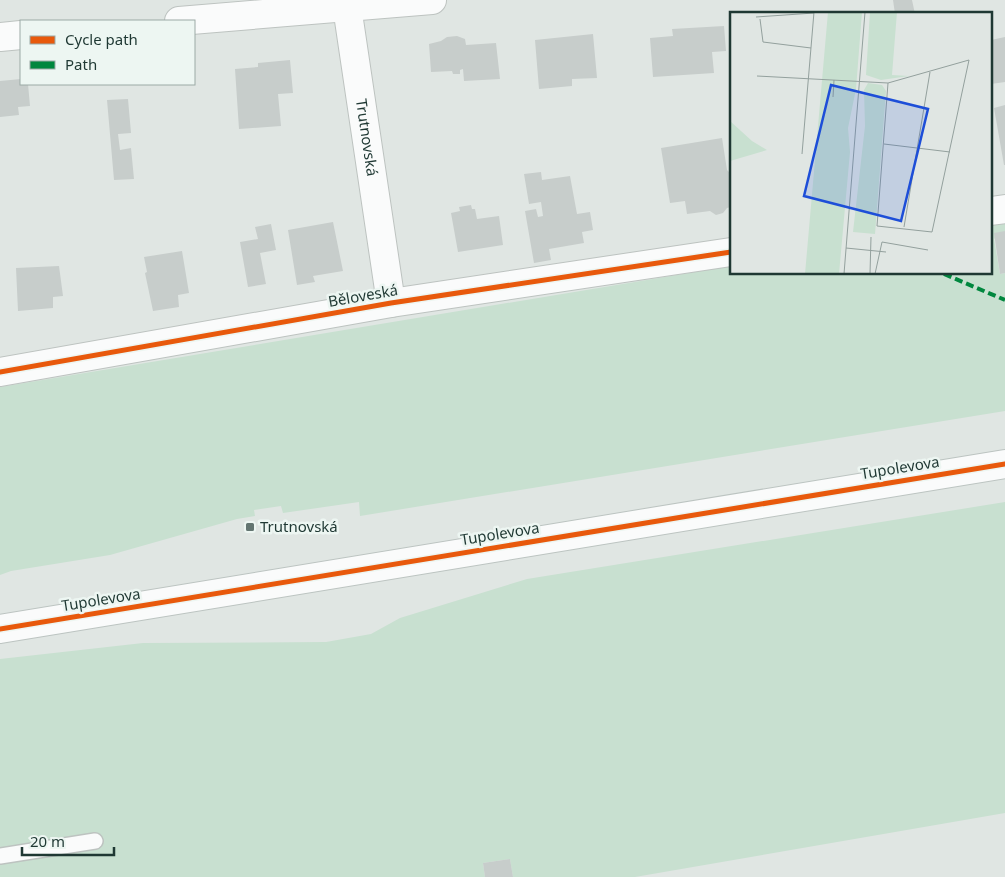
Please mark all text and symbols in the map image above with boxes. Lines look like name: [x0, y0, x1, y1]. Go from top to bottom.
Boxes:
inset map: [730, 12, 992, 275]
legend: [20, 20, 195, 85]
text: Cycle path: [65, 29, 138, 49]
text: Path: [65, 54, 97, 74]
street label: Trutnovská: [352, 97, 383, 177]
street label: Běloveská: [326, 279, 399, 311]
street label: Tupolevova: [859, 451, 941, 483]
place label: Trutnovská: [260, 516, 338, 536]
street label: Tupolevova: [459, 517, 541, 549]
marker: Trutnovská: [244, 521, 256, 533]
street label: Tupolevova: [60, 583, 142, 615]
scale bar: [22, 824, 115, 856]
text: 20 m: [30, 831, 65, 851]

